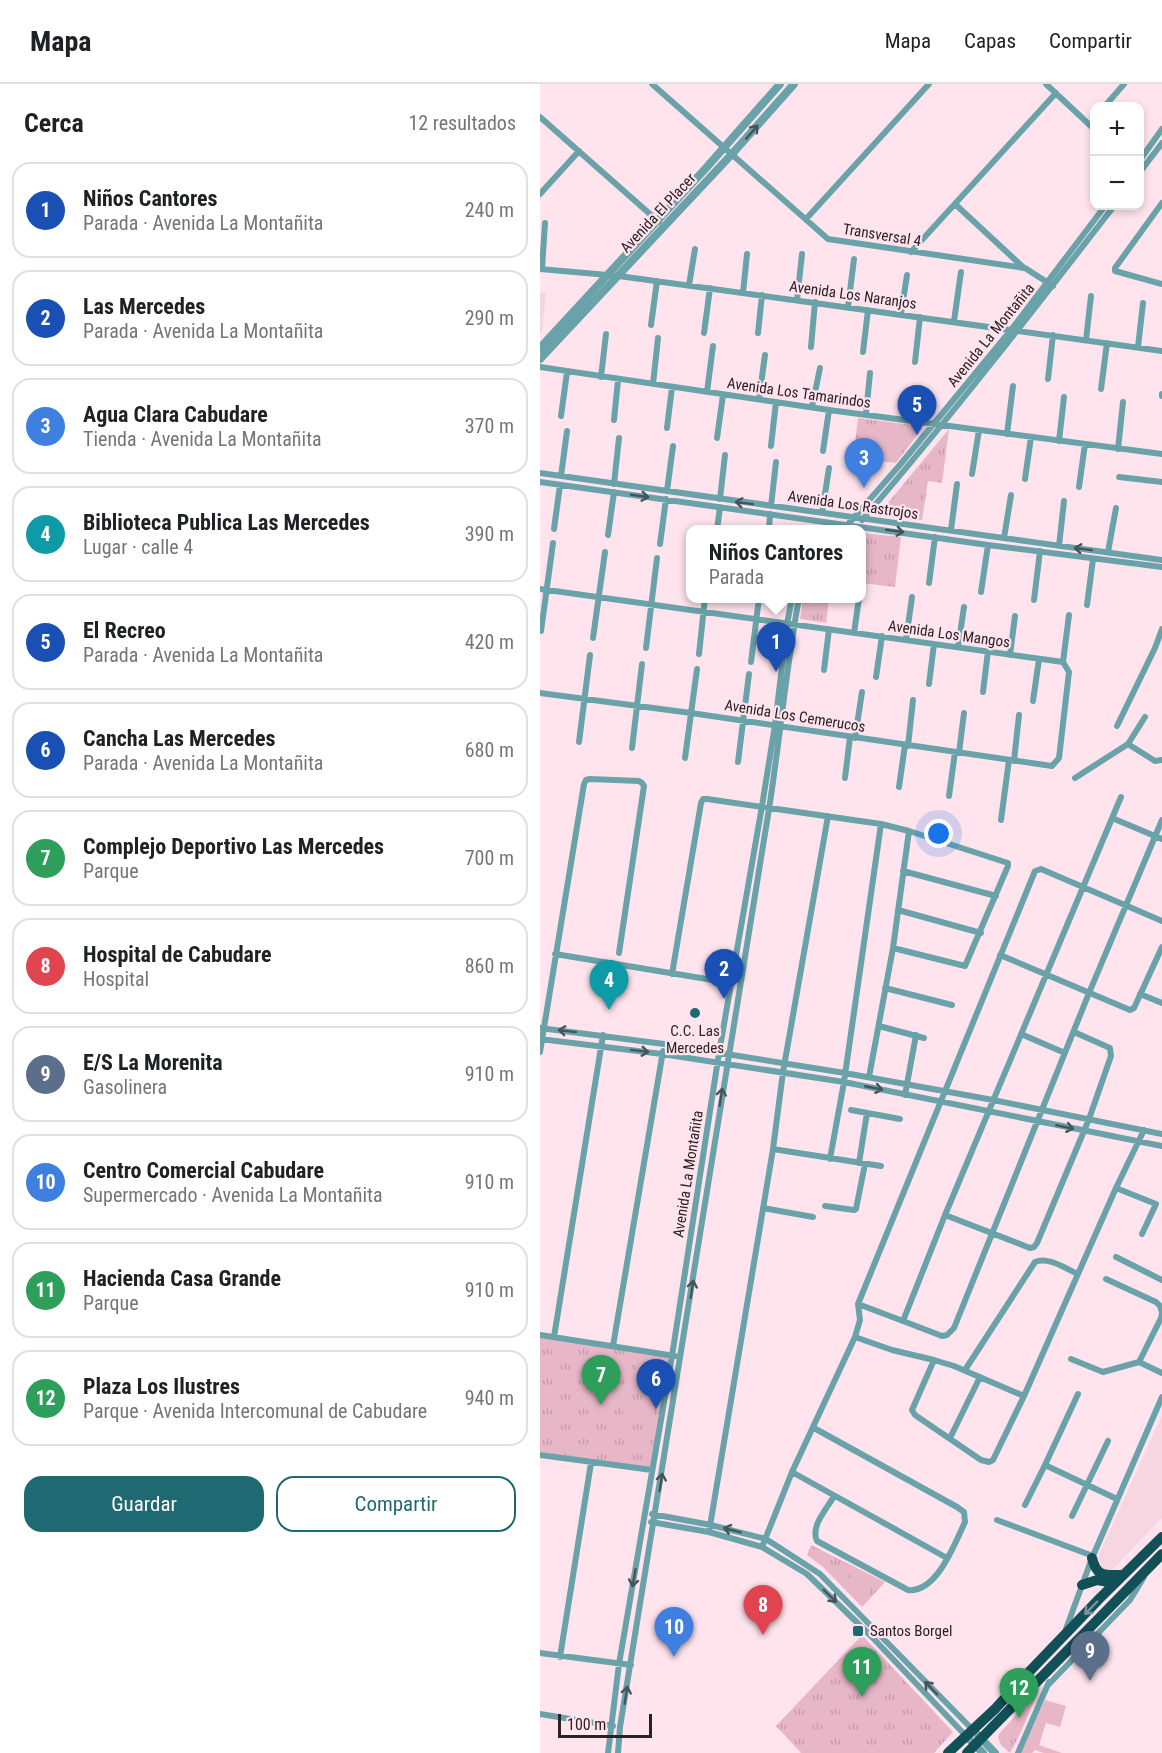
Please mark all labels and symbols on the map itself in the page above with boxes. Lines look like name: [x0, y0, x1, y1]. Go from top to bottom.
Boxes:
one-way arrow: [745, 125, 759, 140]
street label: Avenida El Placer: [617, 169, 700, 257]
street label: Transversal 4: [842, 220, 922, 250]
street label: Avenida Los Naranjos: [788, 277, 918, 313]
street label: Avenida La Montañita: [944, 279, 1038, 391]
street label: Avenida Los Tamarindos: [726, 374, 872, 412]
pin: 5: [898, 386, 937, 435]
pin: 3: [844, 438, 884, 488]
street label: Avenida Los Rastrojos: [787, 487, 919, 523]
one-way arrow: [629, 490, 649, 501]
one-way arrow: [735, 497, 755, 508]
one-way arrow: [885, 526, 904, 537]
one-way arrow: [1074, 543, 1094, 554]
street label: Avenida Los Mangos: [887, 617, 1011, 651]
pin: 1: [756, 622, 796, 672]
street label: Avenida Los Cemerucos: [723, 696, 867, 736]
your location: [924, 819, 953, 848]
pin: 2: [704, 950, 744, 999]
pin: 4: [590, 960, 628, 1010]
marker: C.C. Las Mercedes: [688, 1006, 702, 1020]
place label: C.C. Las Mercedes: [666, 1022, 724, 1057]
one-way arrow: [557, 1025, 577, 1036]
one-way arrow: [629, 1046, 649, 1057]
one-way arrow: [863, 1083, 883, 1094]
one-way arrow: [716, 1087, 727, 1107]
street label: Avenida La Montañita: [669, 1109, 707, 1239]
one-way arrow: [1055, 1121, 1074, 1133]
one-way arrow: [686, 1280, 697, 1300]
pin: 7: [582, 1356, 620, 1405]
pin: 6: [636, 1360, 676, 1409]
one-way arrow: [655, 1473, 666, 1492]
one-way arrow: [723, 1524, 742, 1536]
one-way arrow: [628, 1568, 639, 1588]
pin: 8: [744, 1586, 782, 1635]
one-way arrow: [822, 1589, 837, 1604]
one-way arrow: [1084, 1600, 1098, 1615]
pin: 10: [654, 1608, 694, 1657]
place label: Santos Borgel: [870, 1622, 952, 1640]
marker: Santos Borgel: [851, 1624, 865, 1638]
pin: 9: [1070, 1632, 1110, 1681]
pin: 11: [842, 1648, 882, 1697]
pin: 12: [1000, 1668, 1038, 1718]
one-way arrow: [924, 1680, 939, 1695]
one-way arrow: [620, 1686, 631, 1705]
scale bar: [558, 1711, 652, 1738]

